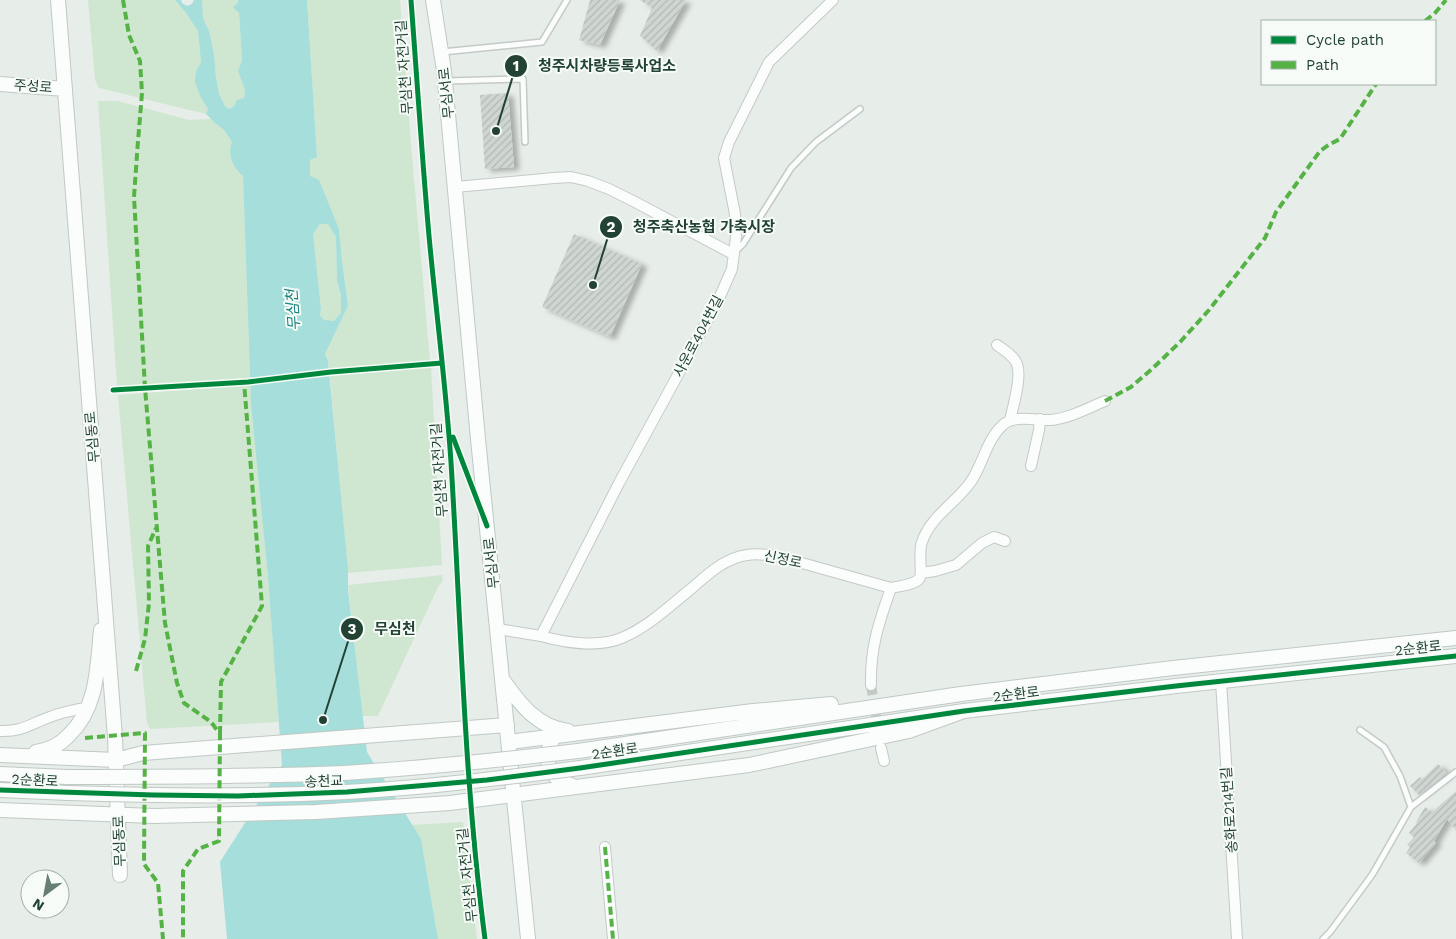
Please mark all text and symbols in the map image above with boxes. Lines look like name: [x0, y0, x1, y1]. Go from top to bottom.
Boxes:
street label: 무심천 자전거길: [393, 19, 415, 115]
legend: [1261, 20, 1436, 85]
text: Cycle path: [1306, 31, 1384, 49]
callout: 청주시차량등록사업소: [503, 51, 686, 81]
text: Path: [1306, 56, 1339, 74]
text: 1: [513, 57, 519, 75]
text: 청주시차량등록사업소: [538, 57, 676, 75]
street label: 무심서로: [435, 66, 457, 119]
street label: 주성로: [13, 77, 53, 95]
callout: 청주축산농협 가축시장: [598, 212, 786, 242]
text: 2: [607, 218, 616, 236]
text: 청주축산농협 가축시장: [633, 218, 775, 236]
water label: 무심천: [282, 287, 303, 331]
street label: 사운로404번길: [670, 292, 726, 380]
street label: 무심동로: [82, 411, 102, 463]
street label: 무심천 자전거길: [428, 422, 450, 518]
street label: 무심서로: [480, 536, 502, 589]
street label: 신정로: [762, 547, 804, 571]
callout: 무심천: [339, 614, 426, 644]
text: 3: [348, 620, 357, 638]
text: 무심천: [374, 620, 416, 638]
street label: 2순환로: [1394, 638, 1442, 658]
street label: 2순환로: [992, 683, 1040, 705]
street label: 2순환로: [591, 740, 639, 762]
street label: 송화로214번길: [1218, 766, 1240, 854]
street label: 2순환로: [11, 771, 59, 789]
street label: 송천교: [304, 772, 344, 790]
street label: 무심동로: [110, 815, 128, 867]
street label: 무심천 자전거길: [454, 827, 480, 923]
north arrow: [20, 869, 70, 919]
text: N: [29, 895, 47, 915]

